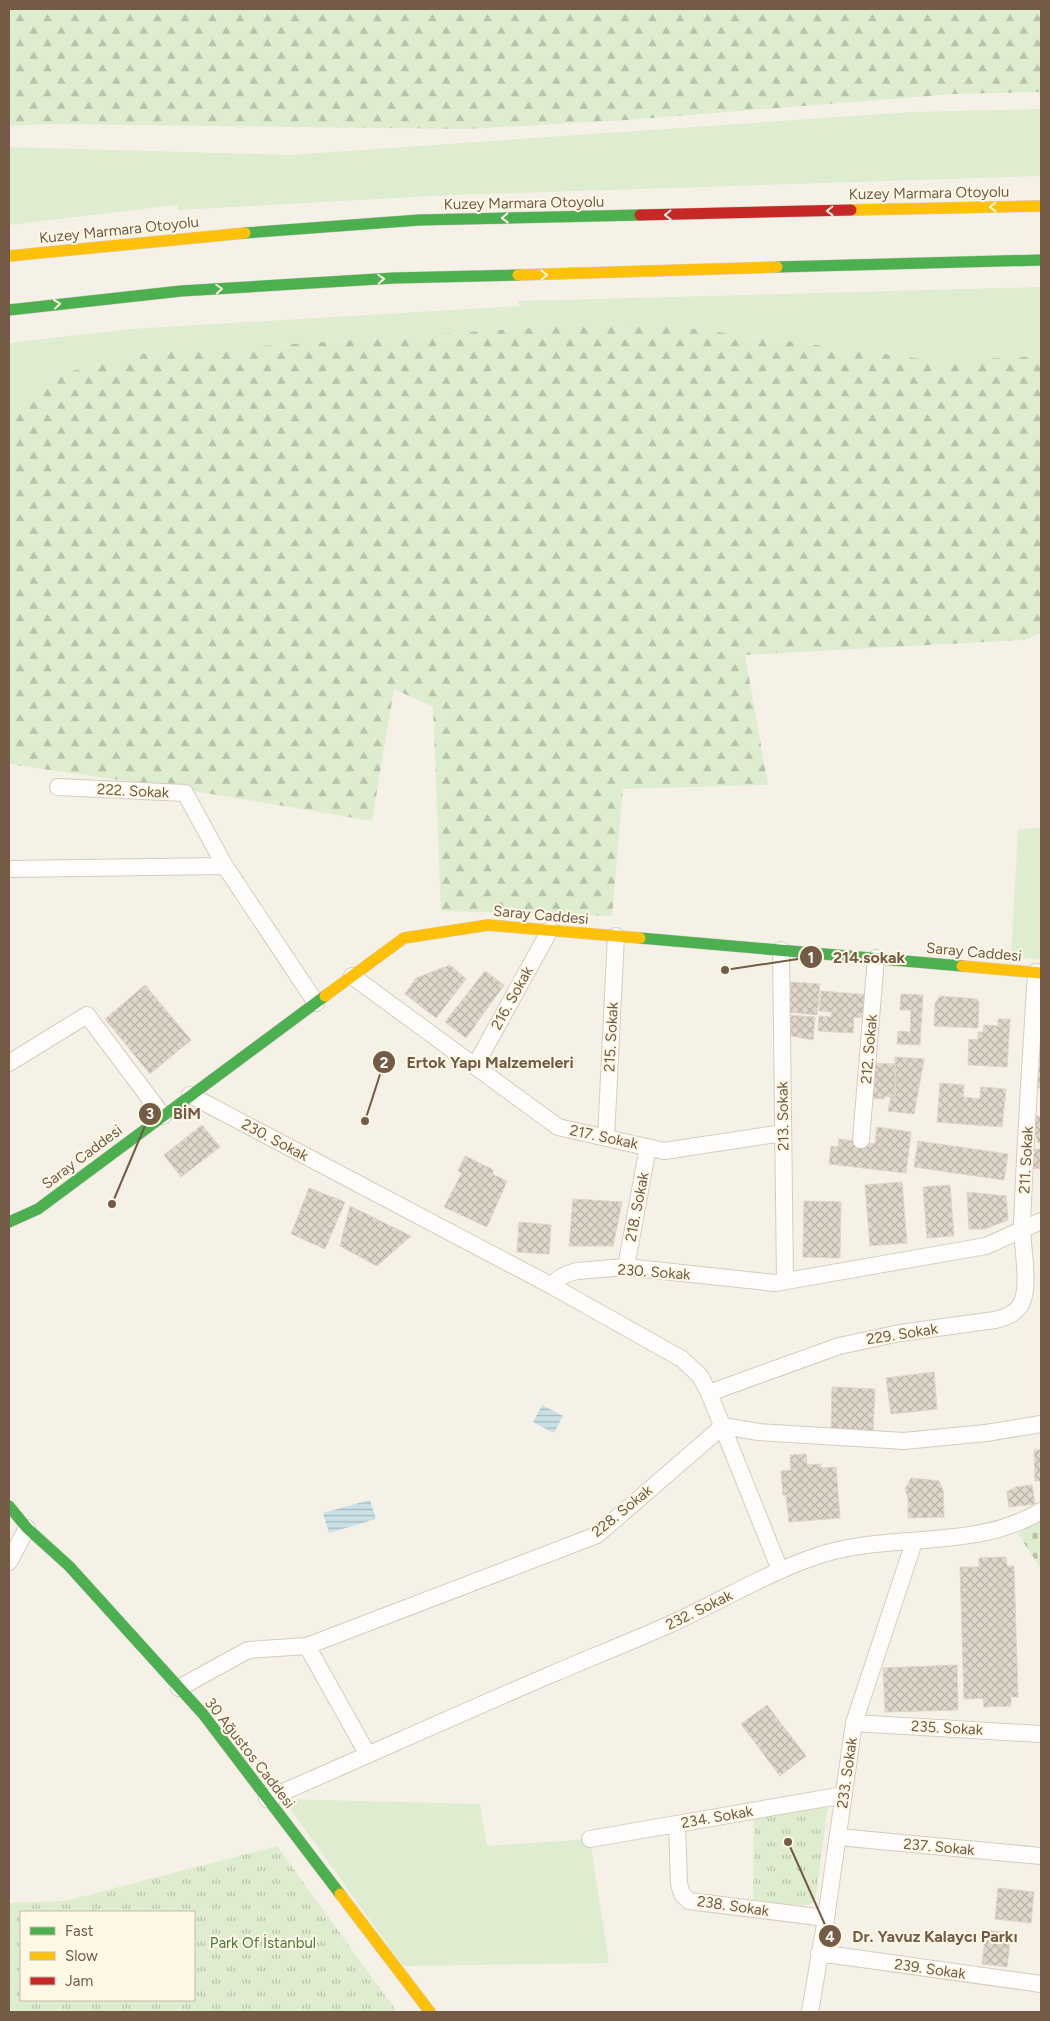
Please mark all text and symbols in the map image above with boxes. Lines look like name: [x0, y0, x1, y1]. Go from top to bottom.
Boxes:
street label: Kuzey Marmara Otoyolu: [849, 183, 1009, 203]
street label: Kuzey Marmara Otoyolu: [444, 193, 604, 213]
one-way arrow: [988, 202, 996, 212]
one-way arrow: [826, 206, 834, 216]
one-way arrow: [663, 210, 671, 220]
street label: Kuzey Marmara Otoyolu: [38, 213, 200, 247]
one-way arrow: [501, 213, 508, 223]
one-way arrow: [540, 270, 548, 280]
one-way arrow: [377, 274, 385, 285]
one-way arrow: [215, 283, 223, 294]
one-way arrow: [54, 299, 62, 310]
street label: 222. Sokak: [97, 780, 170, 802]
street label: Saray Caddesi: [493, 902, 589, 928]
street label: Saray Caddesi: [926, 939, 1022, 965]
callout: 214.sokak: [798, 942, 916, 973]
text: 214.sokak: [833, 948, 905, 967]
text: 1: [808, 949, 814, 967]
street label: 216. Sokak: [487, 962, 537, 1033]
street label: 215. Sokak: [600, 1001, 622, 1072]
street label: 212. Sokak: [857, 1013, 881, 1085]
callout: Ertok Yapı Malzemeleri: [371, 1047, 583, 1078]
text: Ertok Yapı Malzemeleri: [406, 1053, 574, 1072]
text: 2: [380, 1054, 389, 1072]
street label: 213. Sokak: [773, 1080, 793, 1151]
callout: BİM: [138, 1098, 211, 1129]
text: BİM: [173, 1104, 201, 1123]
text: 3: [146, 1105, 154, 1123]
street label: 230. Sokak: [239, 1115, 312, 1165]
street label: Saray Caddesi: [38, 1121, 126, 1193]
street label: 217. Sokak: [568, 1121, 641, 1153]
street label: 211. Sokak: [1015, 1125, 1037, 1194]
street label: 218. Sokak: [621, 1170, 653, 1243]
street label: 230. Sokak: [617, 1260, 692, 1284]
street label: 229. Sokak: [865, 1319, 940, 1349]
street label: 228. Sokak: [588, 1481, 656, 1541]
street label: 232. Sokak: [663, 1586, 736, 1634]
street label: 30 Ağustos Caddesi: [201, 1694, 299, 1812]
street label: 235. Sokak: [911, 1717, 984, 1739]
street label: 233. Sokak: [833, 1736, 861, 1810]
street label: 234. Sokak: [680, 1802, 755, 1832]
street label: 237. Sokak: [903, 1835, 976, 1859]
street label: 238. Sokak: [696, 1892, 771, 1920]
legend: [20, 1911, 195, 2001]
callout: Dr. Yavuz Kalaycı Parkı: [817, 1921, 1027, 1952]
text: Fast: [65, 1922, 94, 1940]
text: Dr. Yavuz Kalaycı Parkı: [852, 1927, 1018, 1946]
text: 4: [825, 1928, 835, 1946]
park label: Park Of İstanbul: [210, 1934, 316, 1952]
text: Slow: [65, 1947, 98, 1965]
street label: 239. Sokak: [893, 1955, 968, 1983]
text: Jam: [65, 1972, 93, 1990]

